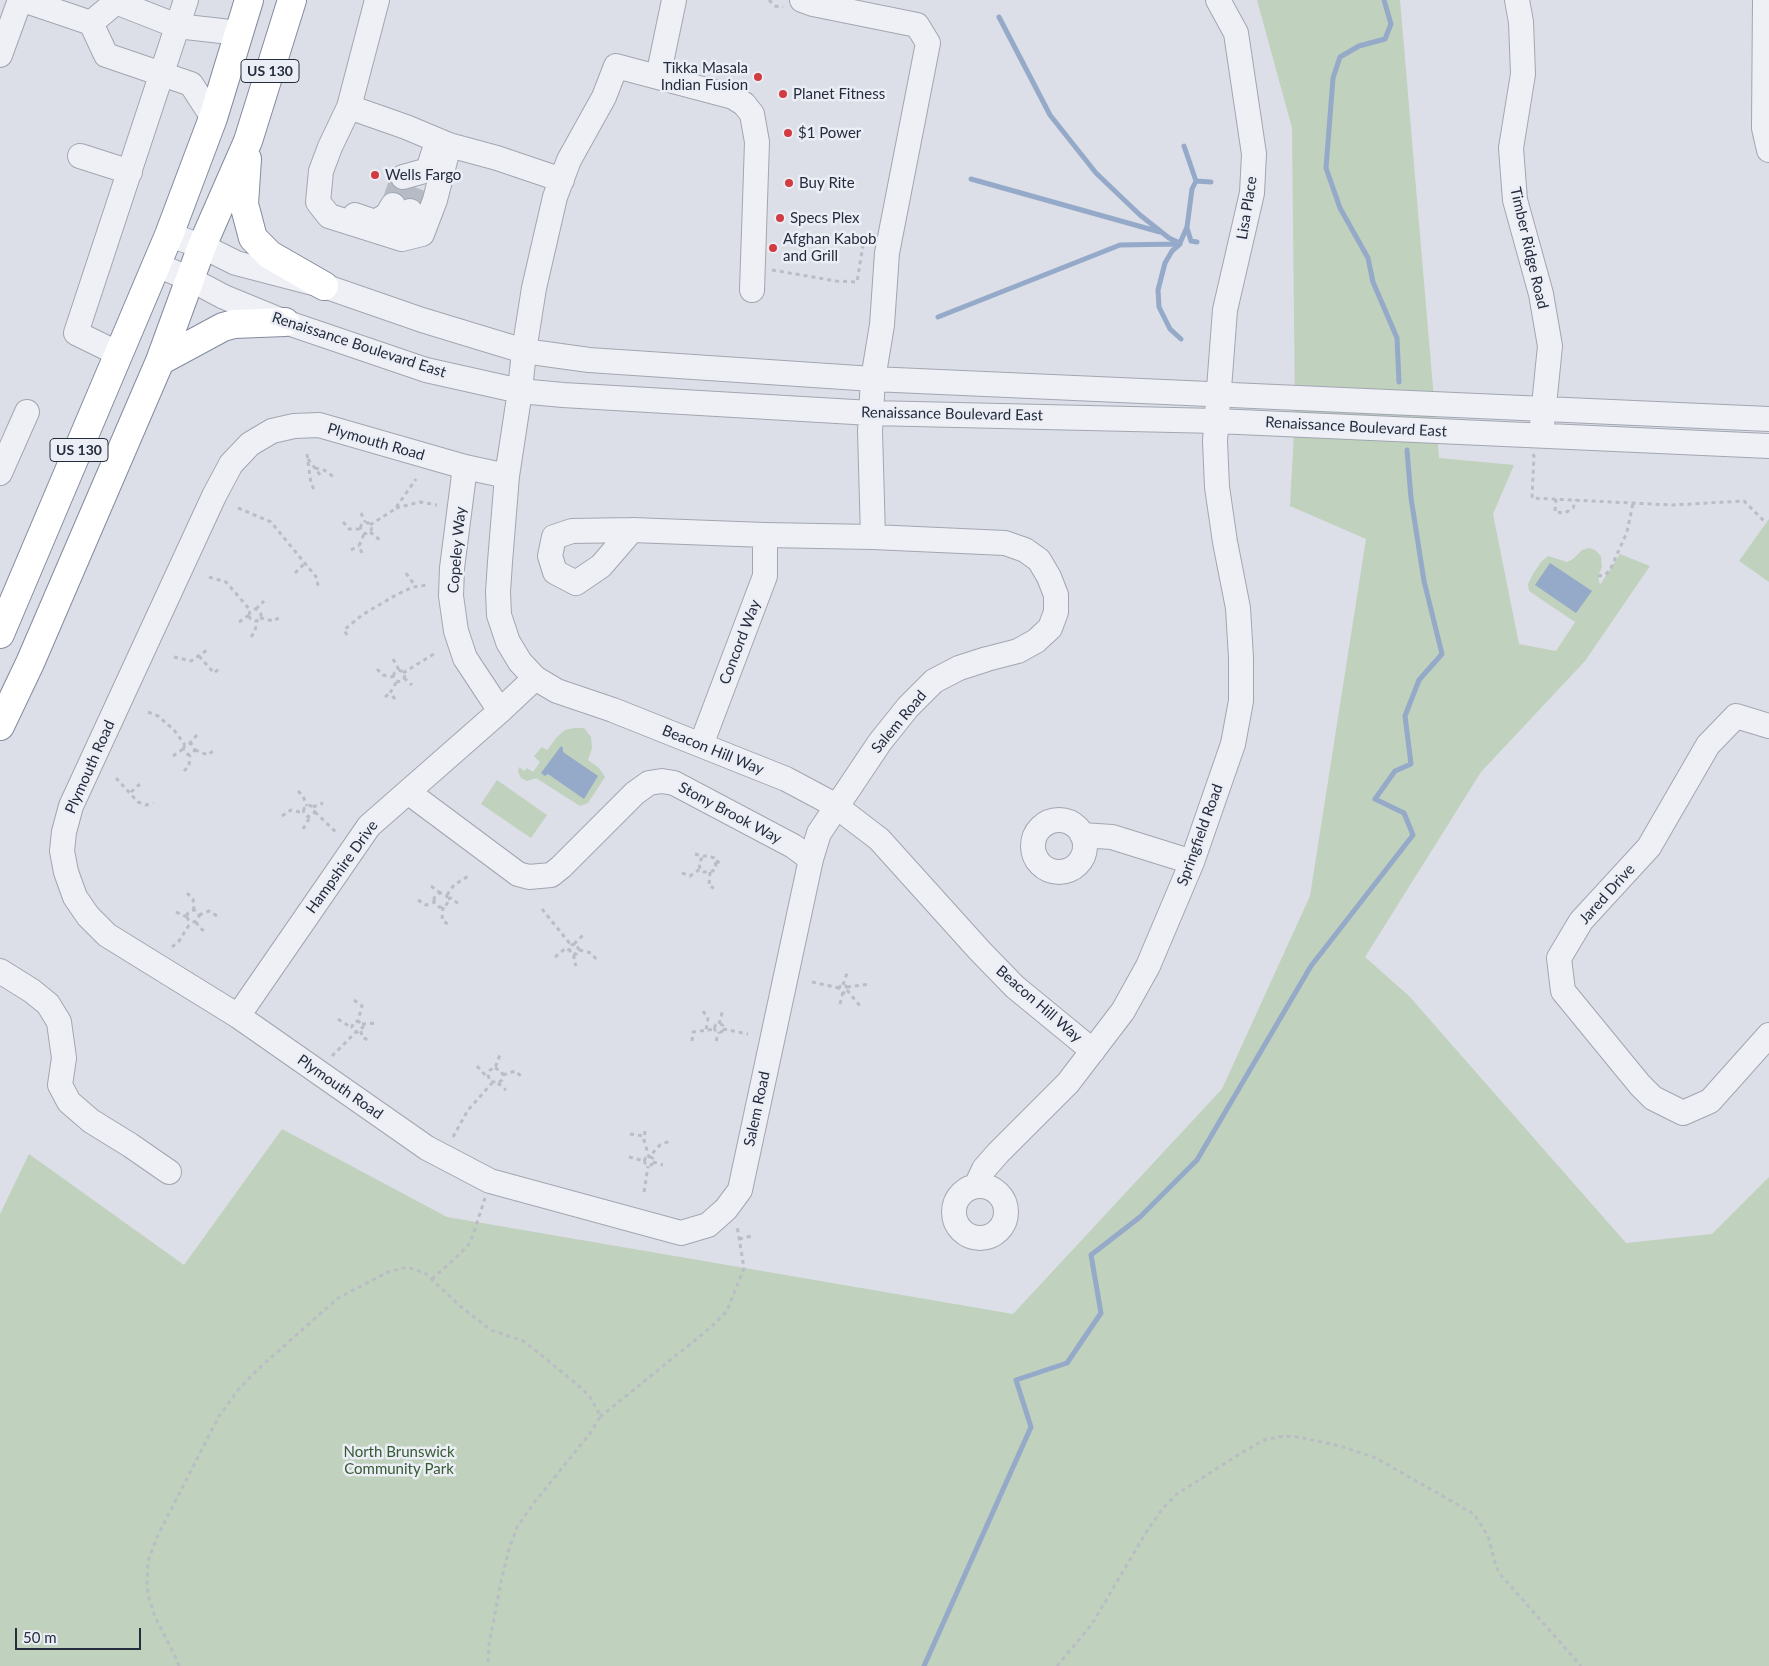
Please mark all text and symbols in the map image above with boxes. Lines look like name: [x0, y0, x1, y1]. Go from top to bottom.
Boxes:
road number: US 130: [241, 59, 299, 82]
place label: Tikka Masala Indian Fusion: [661, 59, 748, 94]
marker: Tikka Masala Indian Fusion: [752, 71, 764, 83]
place label: Planet Fitness: [793, 85, 885, 103]
marker: Planet Fitness: [777, 88, 789, 100]
place label: $1 Power: [798, 124, 861, 142]
marker: $1 Power: [782, 127, 794, 139]
place label: Wells Fargo: [385, 166, 461, 184]
marker: Wells Fargo: [369, 169, 381, 181]
place label: Buy Rite: [799, 174, 855, 192]
street label: Lisa Place: [1233, 175, 1261, 241]
marker: Buy Rite: [783, 177, 795, 189]
street label: Timber Ridge Road: [1506, 185, 1552, 311]
place label: Specs Plex: [790, 209, 860, 227]
marker: Specs Plex: [774, 212, 786, 224]
place label: Afghan Kabob and Grill: [783, 230, 876, 265]
marker: Afghan Kabob and Grill: [767, 242, 779, 254]
street label: Renaissance Boulevard East: [270, 308, 448, 382]
street label: Renaissance Boulevard East: [861, 403, 1043, 425]
street label: Renaissance Boulevard East: [1265, 413, 1447, 441]
street label: Plymouth Road: [325, 420, 427, 464]
road number: US 130: [50, 438, 108, 462]
street label: Copeley Way: [444, 506, 470, 594]
street label: Concord Way: [716, 597, 764, 687]
street label: Salem Road: [868, 687, 930, 757]
street label: Plymouth Road: [61, 718, 119, 816]
street label: Beacon Hill Way: [659, 721, 767, 779]
street label: Stony Brook Way: [675, 778, 785, 848]
street label: Springfield Road: [1173, 782, 1227, 888]
street label: Hampshire Drive: [302, 817, 382, 917]
street label: Jared Drive: [1575, 860, 1639, 928]
street label: Beacon Hill Way: [992, 962, 1086, 1046]
street label: Plymouth Road: [294, 1051, 386, 1123]
street label: Salem Road: [740, 1070, 774, 1148]
park label: North Brunswick Community Park: [343, 1443, 455, 1478]
scale bar: [18, 1618, 144, 1650]
text: 50 m: [23, 1628, 57, 1646]

